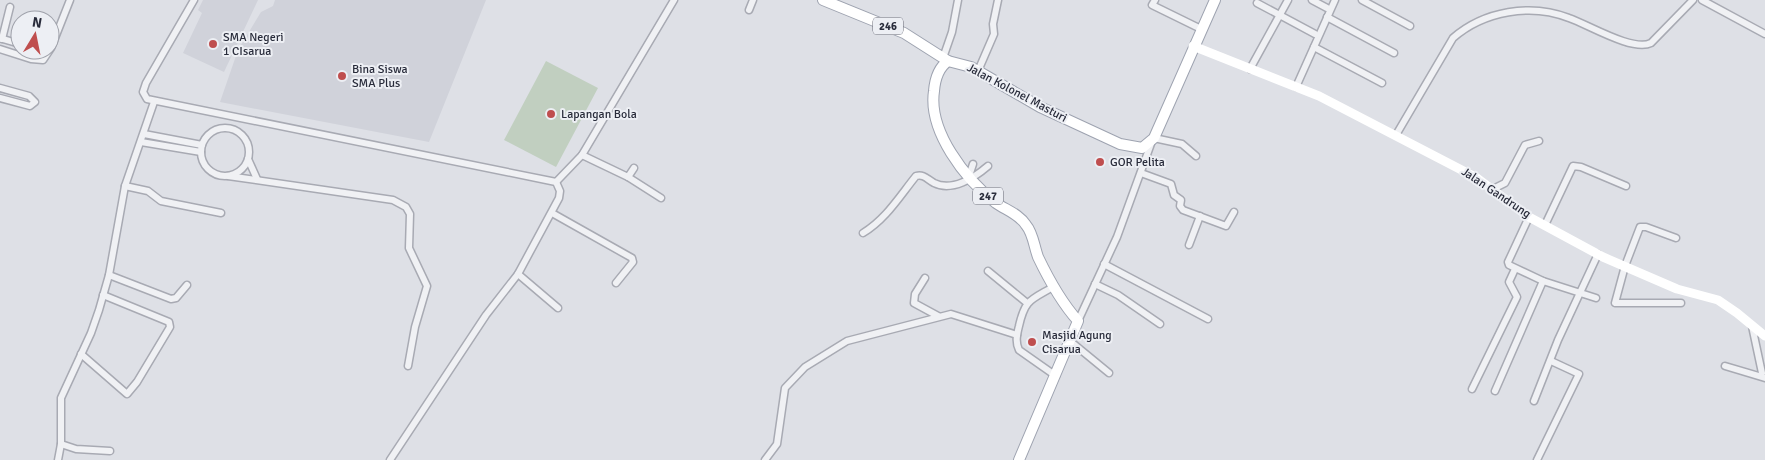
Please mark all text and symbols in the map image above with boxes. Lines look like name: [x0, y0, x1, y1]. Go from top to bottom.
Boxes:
north arrow: [10, 10, 60, 60]
text: N: [31, 13, 43, 32]
road number: 246: [873, 18, 903, 34]
place label: SMA Negeri 1 CIsarua: [223, 30, 284, 59]
marker: SMA Negeri 1 CIsarua: [207, 38, 219, 50]
street label: Jalan Kolonel Masturi: [964, 60, 1070, 126]
place label: Bina Siswa SMA Plus: [352, 62, 408, 91]
marker: Bina Siswa SMA Plus: [336, 70, 348, 82]
place label: Lapangan Bola: [561, 107, 637, 122]
marker: Lapangan Bola: [545, 108, 557, 120]
place label: GOR Pelita: [1110, 155, 1165, 170]
marker: GOR Pelita: [1094, 156, 1106, 168]
street label: Jalan Gandrung: [1458, 164, 1534, 222]
road number: 247: [973, 188, 1003, 205]
place label: Masjid Agung Cisarua: [1042, 328, 1112, 357]
marker: Masjid Agung Cisarua: [1026, 336, 1038, 348]

